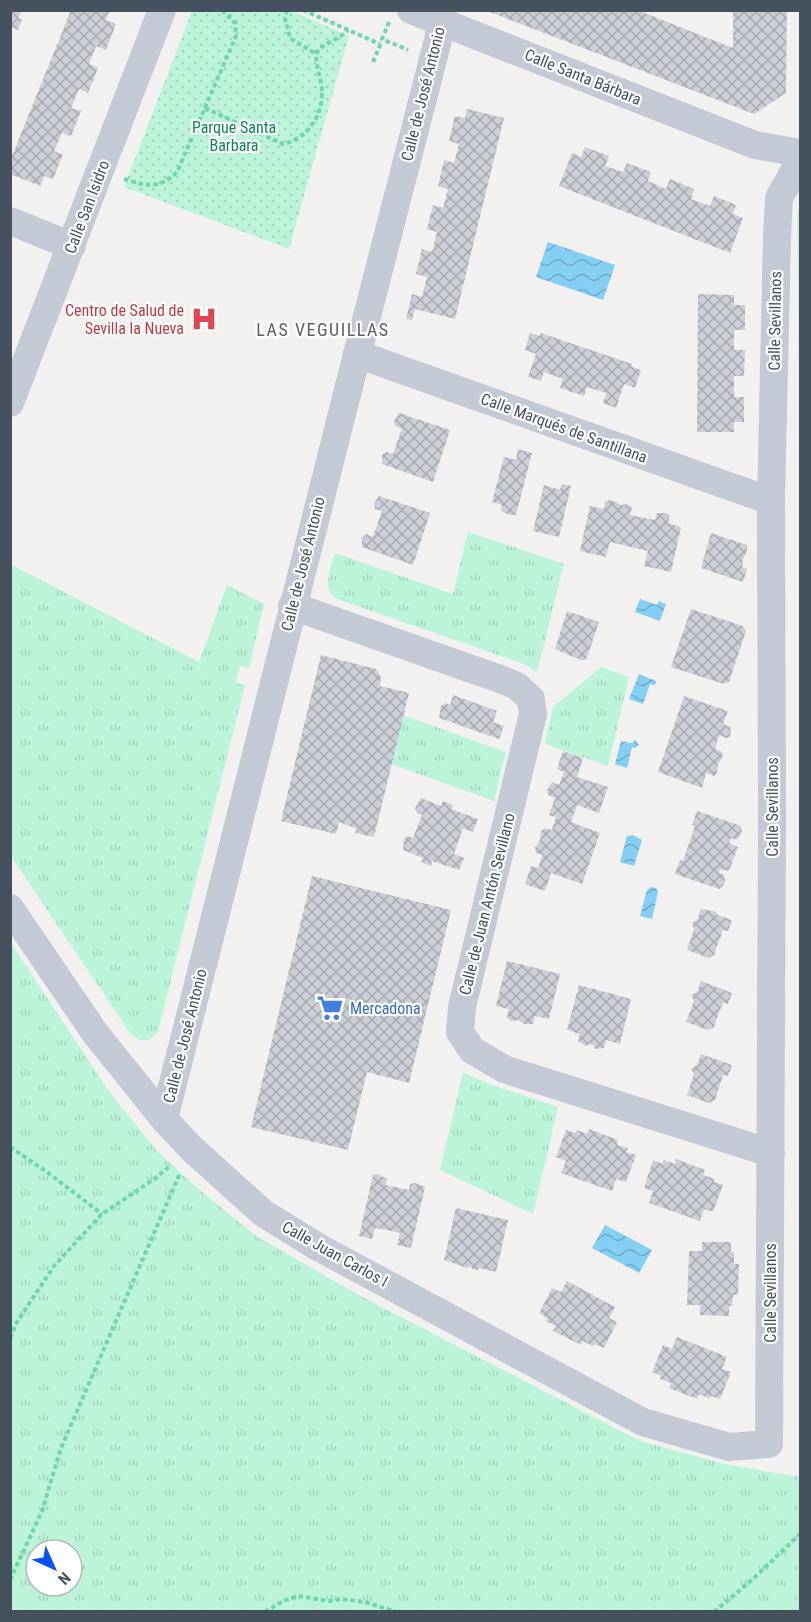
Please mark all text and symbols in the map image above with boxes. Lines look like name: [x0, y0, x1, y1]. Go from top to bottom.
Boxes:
street label: Calle de José Antonio: [397, 25, 449, 163]
street label: Calle Santa Bárbara: [522, 45, 644, 109]
park label: Parque Santa Barbara: [192, 118, 276, 155]
street label: Calle San Isidro: [61, 158, 113, 256]
street label: Calle Sevillanos: [765, 271, 785, 371]
place label: Centro de Salud de Sevilla la Nueva: [65, 301, 184, 338]
hospital icon: Centro de Salud de Sevilla la Nueva: [189, 304, 219, 334]
district label: LAS VEGUILLAS: [256, 319, 390, 340]
street label: Calle Marqués de Santillana: [478, 389, 650, 467]
street label: Calle de José Antonio: [277, 495, 329, 633]
street label: Calle Sevillanos: [763, 757, 782, 857]
street label: Calle de Juan Antón Sevillano: [455, 811, 519, 997]
street label: Calle de José Antonio: [159, 967, 211, 1105]
supermarket icon: Mercadona: [315, 993, 345, 1023]
place label: Mercadona: [350, 999, 421, 1018]
street label: Calle Juan Carlos I: [279, 1217, 391, 1291]
street label: Calle Sevillanos: [761, 1243, 780, 1343]
north arrow: [24, 1538, 84, 1598]
text: N: [54, 1568, 74, 1588]

